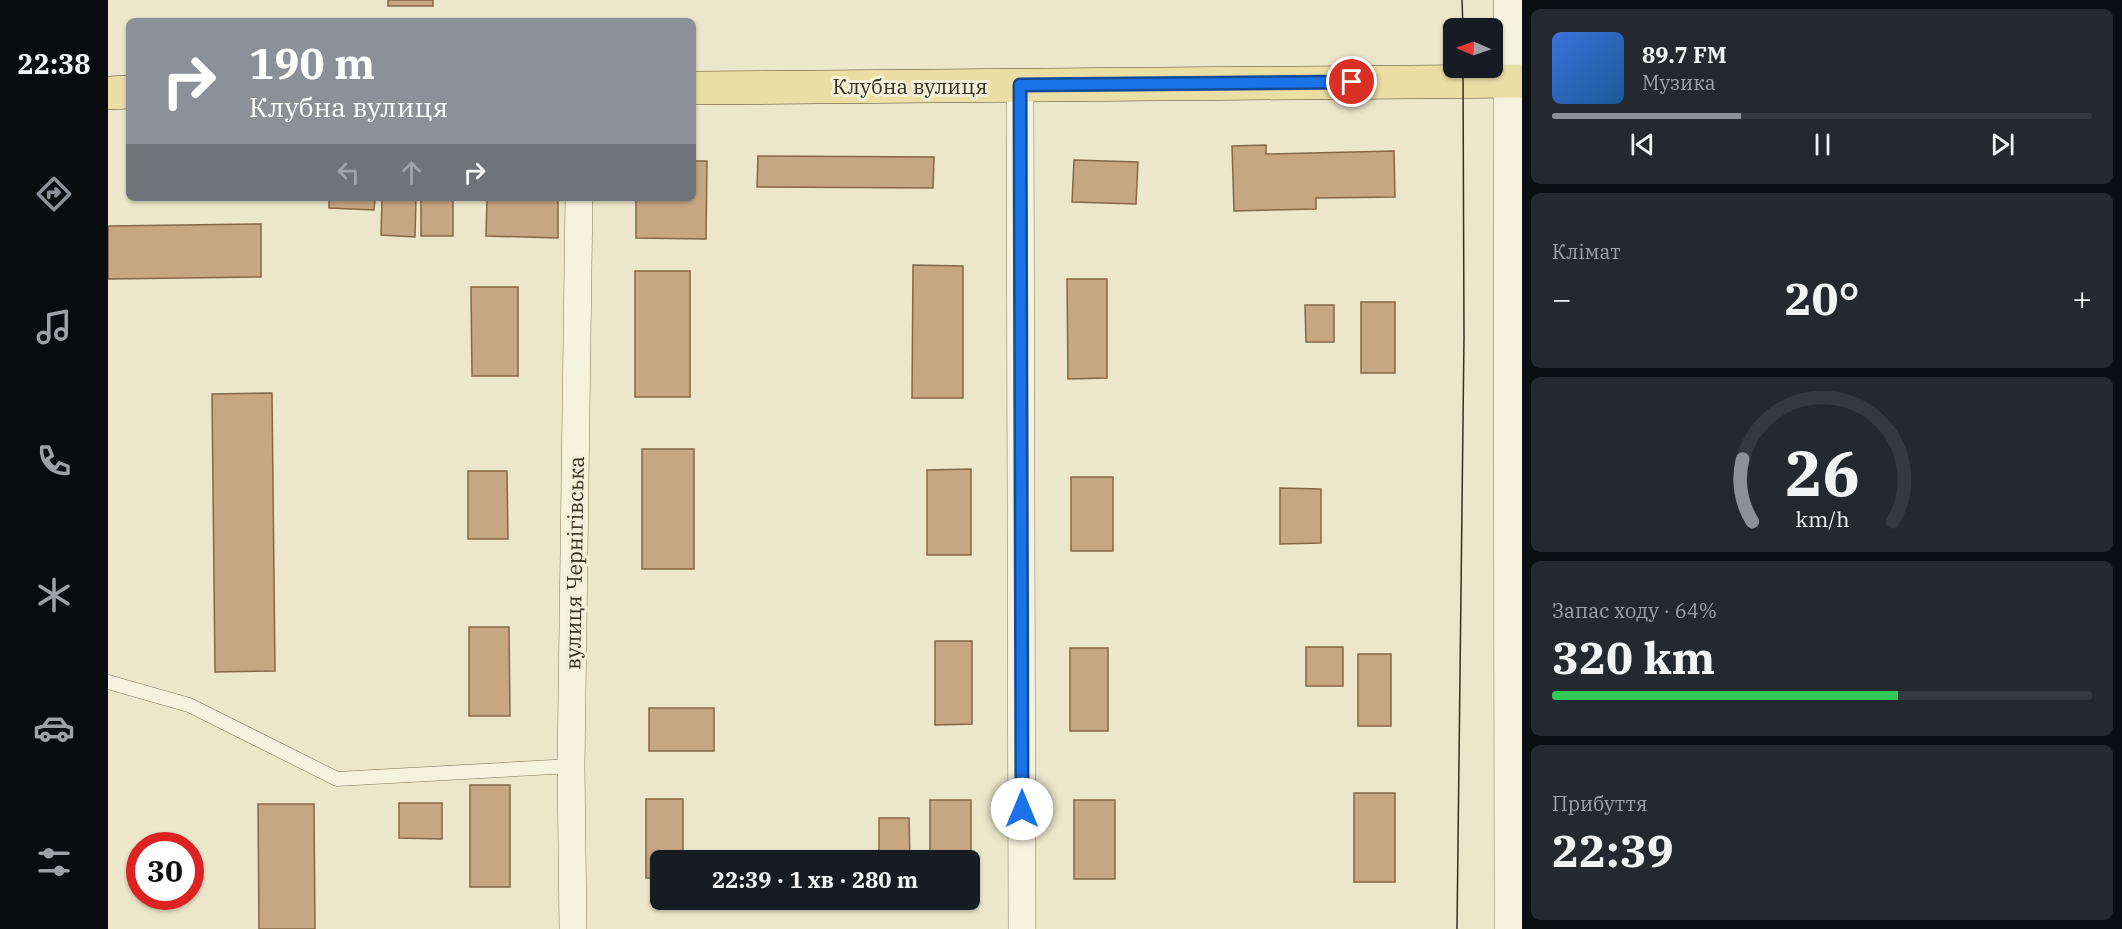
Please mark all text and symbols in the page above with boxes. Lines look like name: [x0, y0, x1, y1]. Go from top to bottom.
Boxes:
north arrow: [1443, 18, 1503, 78]
map controls: [1443, 18, 1503, 78]
text: 190 m: [249, 36, 375, 91]
text: 89.7 FM: [1642, 40, 1727, 69]
icon: right: [150, 42, 228, 120]
text: 22:38: [18, 46, 90, 81]
pin: [1326, 56, 1377, 107]
icon: arrive: [1335, 65, 1368, 98]
text: Музика: [1642, 69, 1716, 96]
street label: Клубна вулиця: [833, 72, 987, 100]
text: Клубна вулиця: [249, 89, 448, 124]
icon: previous: [1626, 128, 1659, 161]
icon: pause: [1806, 128, 1839, 161]
icon: next: [1986, 128, 2019, 161]
icon: left: [332, 156, 365, 189]
icon: ahead: [395, 156, 428, 189]
icon: right: [458, 156, 491, 189]
icon: directions: [33, 173, 75, 215]
text: Клімат: [1552, 238, 1621, 265]
text: 20°: [1784, 269, 1860, 327]
text: −: [1552, 277, 1572, 320]
text: +: [2072, 277, 2092, 320]
icon: music: [33, 306, 75, 348]
text: 26: [1785, 432, 1859, 513]
icon: phone: [33, 440, 75, 482]
street label: вулиця Чернігівська: [558, 456, 590, 670]
text: km/h: [1795, 505, 1849, 533]
icon: climate: [33, 574, 75, 616]
text: Запас ходу · 64%: [1552, 597, 1717, 624]
text: 320 km: [1552, 628, 1715, 686]
icon: car: [33, 707, 75, 749]
position arrow: [990, 777, 1054, 841]
text: Прибуття: [1552, 790, 1648, 817]
text: 22:39: [1552, 821, 1674, 879]
speed limit sign: 30: [126, 832, 204, 910]
icon: filters: [33, 841, 75, 883]
text: 22:39 · 1 хв · 280 m: [712, 865, 918, 894]

